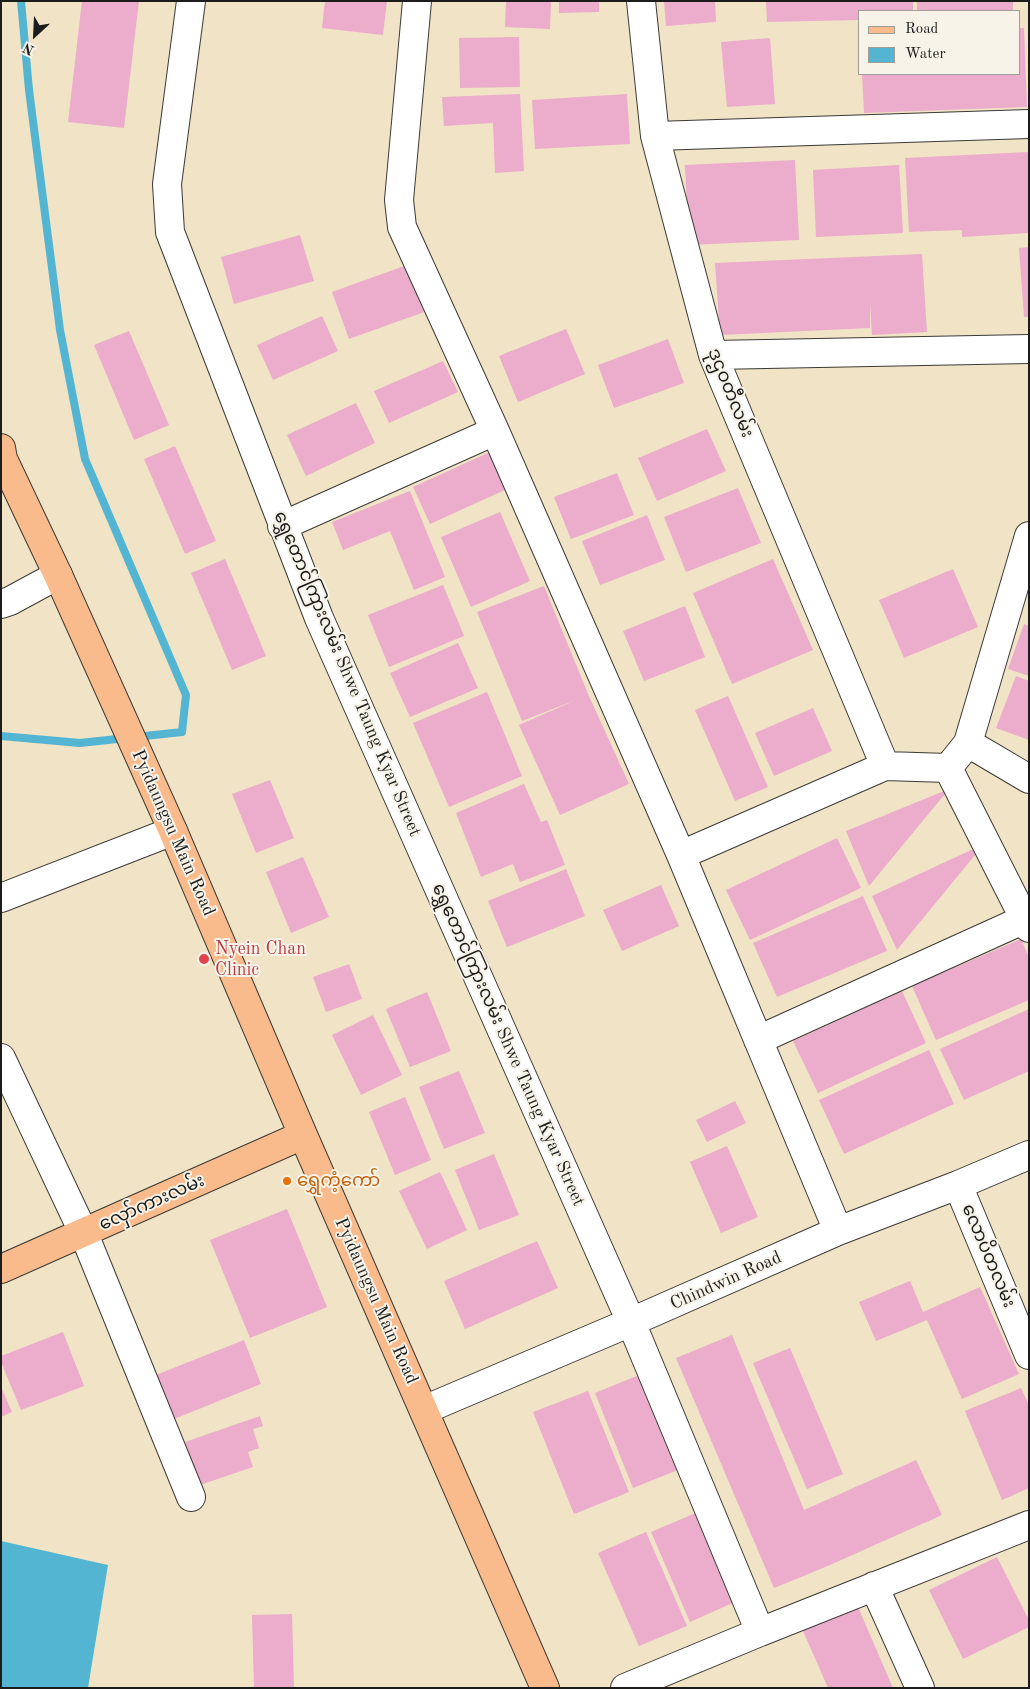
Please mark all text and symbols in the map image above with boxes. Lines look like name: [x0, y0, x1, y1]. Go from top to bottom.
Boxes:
north arrow: [10, 10, 60, 60]
legend: [858, 10, 1020, 75]
text: Road: [905, 22, 938, 37]
text: N: [21, 40, 36, 57]
text: Water: [905, 47, 946, 62]
street label: ဒုဌဝတီလမ်း: [702, 345, 758, 441]
street label: ရွှေတောင်ကြားလမ်း Shwe Taung Kyar Street: [268, 508, 426, 840]
street label: Pyidaungsu Main Road: [126, 746, 220, 920]
street label: ရွှေတောင်ကြားလမ်း Shwe Taung Kyar Street: [427, 880, 589, 1210]
place label: Nyein Chan Clinic: [215, 938, 306, 981]
marker: Nyein Chan Clinic: [197, 952, 211, 966]
street label: လှော်ကားလမ်း: [96, 1170, 208, 1236]
place label: ရွှေကံ့ကော်: [297, 1170, 380, 1192]
marker: ရွှေကံ့ကော်: [281, 1175, 293, 1187]
street label: လောပိတလမ်း: [956, 1201, 1020, 1311]
street label: Pyidaungsu Main Road: [329, 1214, 423, 1388]
street label: Chindwin Road: [667, 1247, 785, 1315]

